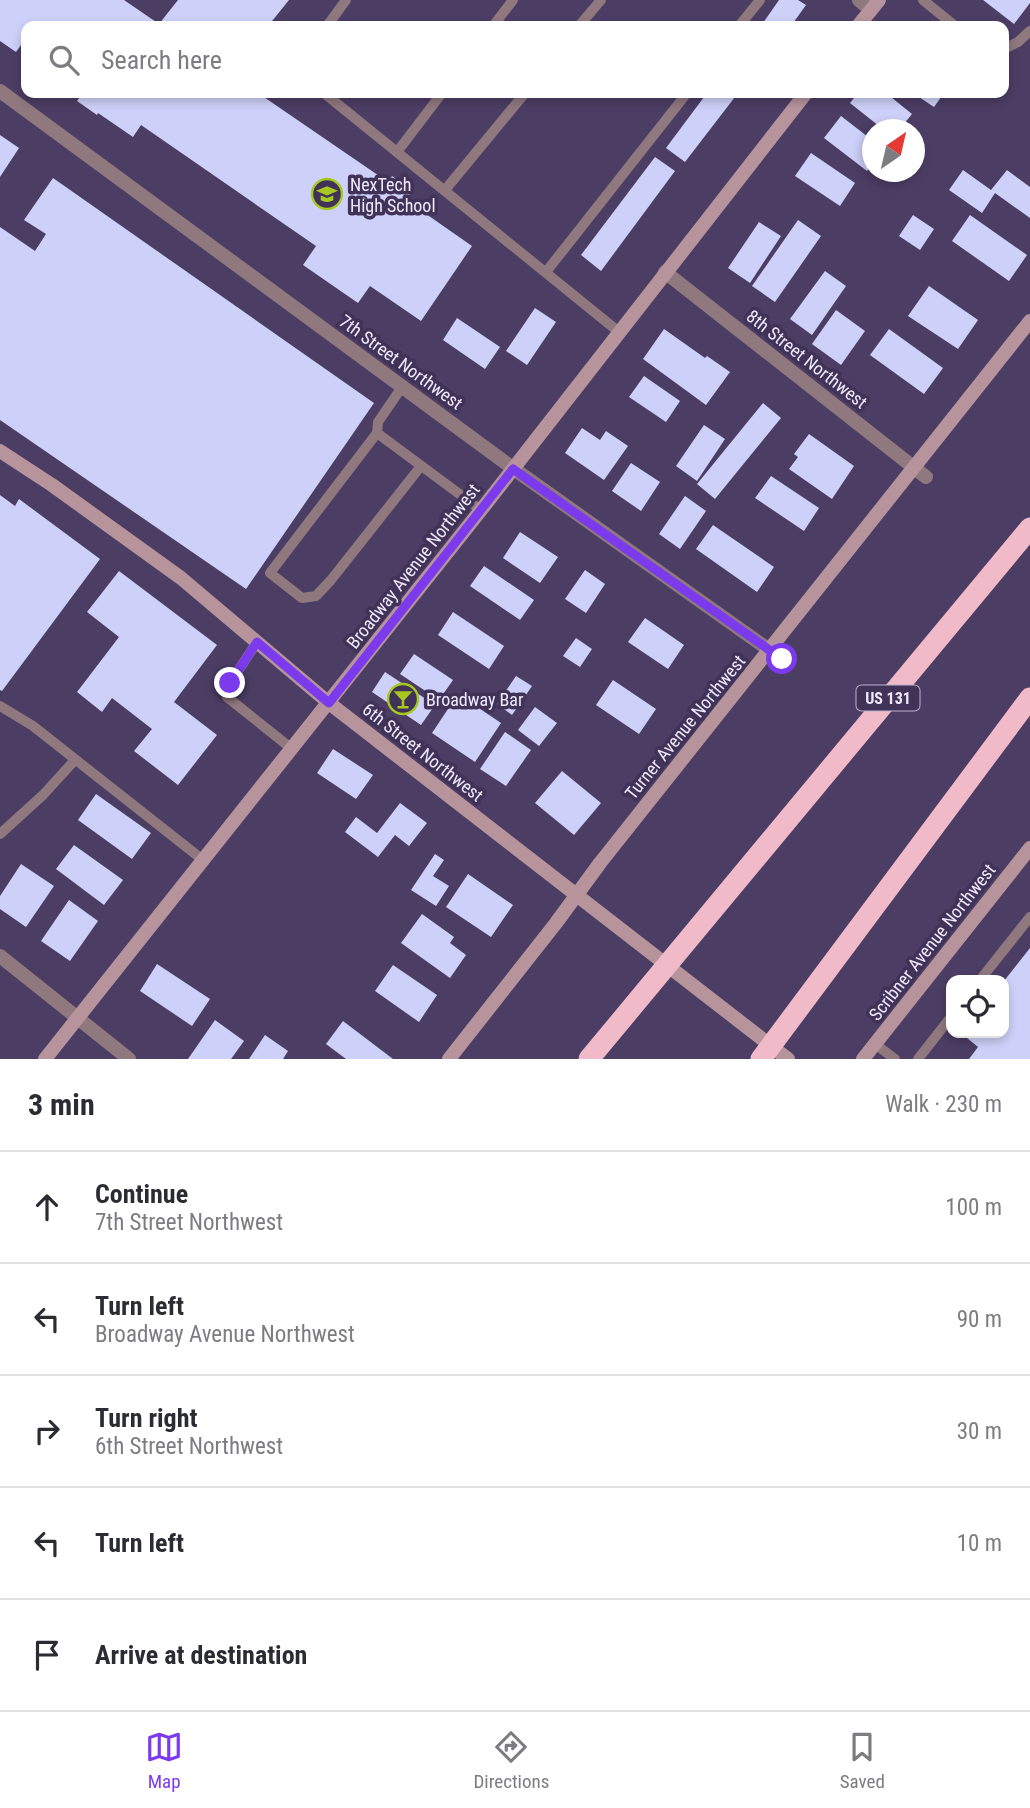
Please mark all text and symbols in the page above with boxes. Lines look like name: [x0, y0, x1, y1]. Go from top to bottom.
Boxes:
search box: [21, 21, 1009, 98]
icon: search: [45, 41, 83, 79]
text: Search here: [101, 45, 222, 75]
north arrow: [862, 119, 925, 182]
place label: NexTech High School: [350, 174, 436, 216]
school or university icon: NexTech High School: [310, 177, 344, 211]
street label: 8th Street Northwest: [743, 305, 871, 413]
street label: 7th Street Northwest: [335, 310, 467, 414]
street label: Broadway Avenue Northwest: [342, 479, 484, 653]
route start: [766, 643, 797, 674]
street label: Turner Avenue Northwest: [620, 651, 750, 803]
route end: [214, 667, 245, 698]
bar icon: Broadway Bar: [386, 682, 420, 716]
road number: US 131: [856, 685, 920, 710]
place label: Broadway Bar: [426, 689, 524, 710]
street label: 6th Street Northwest: [359, 698, 487, 806]
street label: Scribner Avenue Northwest: [864, 860, 1000, 1024]
map controls: [946, 975, 1009, 1038]
button: locate: [946, 975, 1009, 1038]
text: 3 min: [28, 1087, 95, 1122]
text: Walk · 230 m: [885, 1091, 1002, 1118]
text: Continue: [95, 1179, 188, 1209]
icon: ahead: [28, 1188, 66, 1226]
text: 100 m: [945, 1194, 1002, 1221]
text: 7th Street Northwest: [95, 1209, 283, 1236]
text: Turn left: [95, 1291, 184, 1321]
icon: left: [28, 1300, 66, 1338]
text: 90 m: [957, 1306, 1002, 1333]
text: Broadway Avenue Northwest: [95, 1321, 355, 1348]
text: Turn right: [95, 1403, 197, 1433]
icon: right: [28, 1412, 66, 1450]
text: 30 m: [957, 1418, 1002, 1445]
text: 6th Street Northwest: [95, 1433, 283, 1460]
icon: left: [28, 1524, 66, 1562]
text: Turn left: [95, 1528, 184, 1558]
text: 10 m: [957, 1530, 1002, 1557]
icon: arrive: [28, 1636, 66, 1674]
text: Arrive at destination: [95, 1640, 307, 1670]
tab: Map: [145, 1728, 183, 1793]
tab: Directions: [473, 1728, 549, 1793]
tab: Saved: [840, 1728, 885, 1793]

